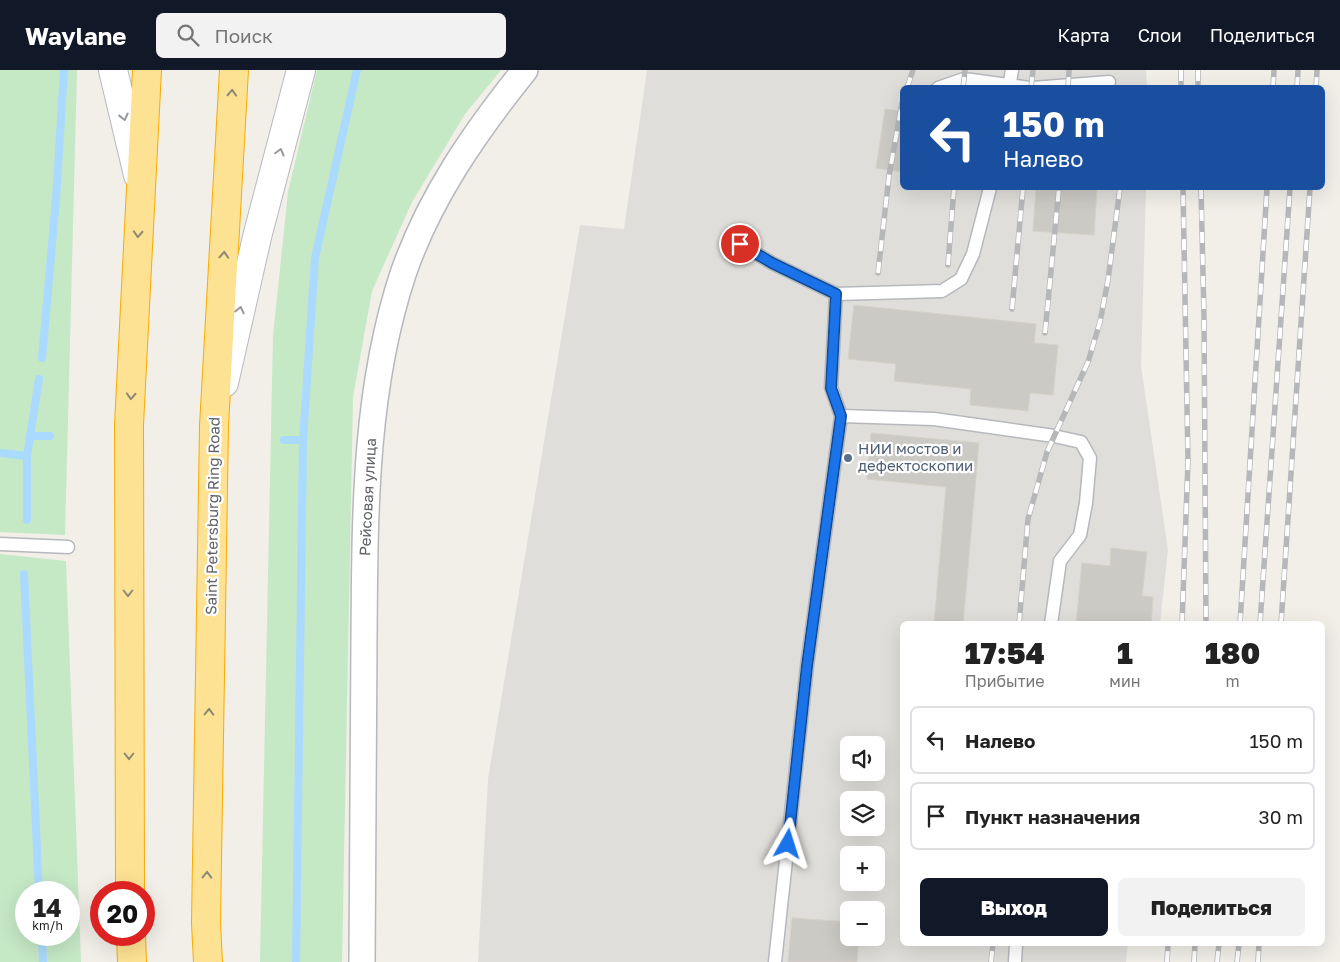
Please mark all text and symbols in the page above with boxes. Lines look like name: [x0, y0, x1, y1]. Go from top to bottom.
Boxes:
search box: [156, 13, 506, 58]
text: Waylane: [25, 21, 126, 50]
icon: search: [174, 21, 202, 49]
text: Поиск: [214, 24, 273, 47]
text: Карта: [1058, 24, 1110, 46]
text: Слои: [1138, 24, 1182, 46]
text: Поделиться: [1210, 24, 1315, 46]
one-way arrow: [227, 88, 238, 96]
text: 150 m: [1003, 103, 1105, 145]
icon: left: [920, 105, 985, 170]
one-way arrow: [118, 113, 129, 122]
text: Налево: [1003, 145, 1083, 172]
one-way arrow: [274, 149, 284, 157]
pin: [719, 223, 761, 265]
one-way arrow: [133, 230, 144, 238]
icon: arrive: [726, 230, 754, 258]
one-way arrow: [218, 251, 229, 259]
one-way arrow: [234, 306, 245, 315]
one-way arrow: [125, 392, 136, 400]
street label: Saint Petersburg Ring Road: [201, 417, 223, 615]
street label: Рейсовая улица: [355, 438, 379, 556]
place label: НИИ мостов и дефектоскопии: [858, 439, 973, 474]
marker: НИИ мостов и дефектоскопии: [842, 452, 854, 464]
one-way arrow: [123, 589, 134, 597]
text: 17:54: [965, 635, 1045, 671]
text: 1: [1117, 635, 1133, 671]
text: 180: [1205, 635, 1260, 671]
text: Прибытие: [965, 671, 1045, 691]
text: мин: [1109, 671, 1140, 691]
text: m: [1226, 671, 1240, 691]
one-way arrow: [204, 708, 215, 716]
icon: left: [922, 726, 950, 754]
text: Налево: [965, 729, 1035, 752]
text: 150 m: [1249, 729, 1303, 752]
map controls: [840, 736, 885, 946]
button: sound: [840, 736, 885, 781]
one-way arrow: [124, 752, 134, 760]
button: layers: [840, 791, 885, 836]
icon: arrive: [922, 802, 950, 830]
text: Пункт назначения: [965, 805, 1140, 828]
text: 30 m: [1259, 805, 1303, 828]
position arrow: [761, 817, 813, 869]
button: +: [840, 846, 885, 891]
one-way arrow: [201, 870, 212, 878]
button: Выход: [920, 878, 1108, 936]
button: Поделиться: [1118, 878, 1305, 936]
speed limit sign: 20: [90, 881, 155, 946]
text: 14: [33, 892, 62, 923]
button: −: [840, 901, 885, 946]
text: km/h: [32, 918, 63, 933]

